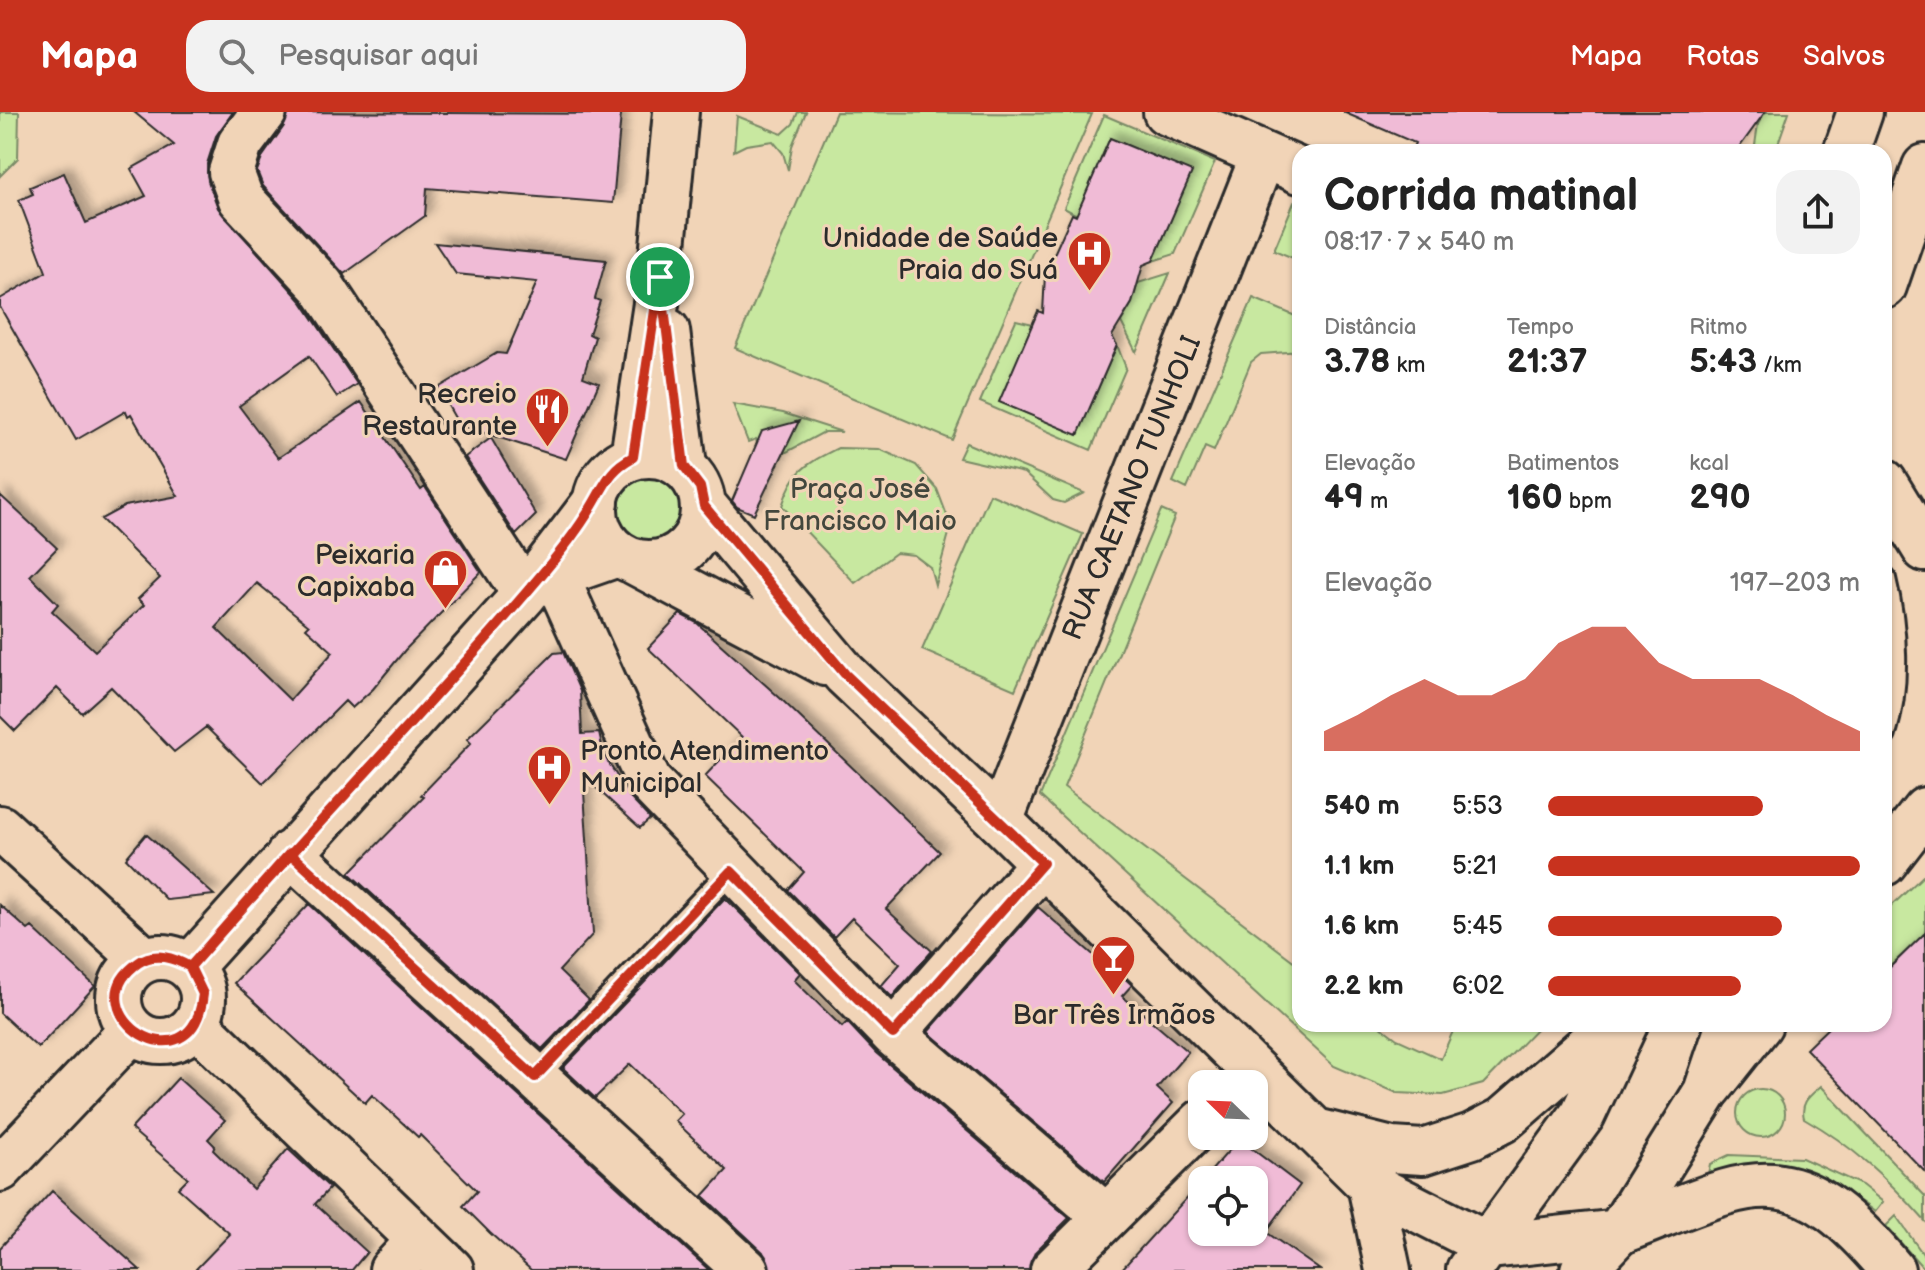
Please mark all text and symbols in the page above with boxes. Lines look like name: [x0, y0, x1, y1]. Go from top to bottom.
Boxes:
search box: [186, 20, 746, 92]
text: Mapa: [40, 34, 138, 79]
icon: search: [214, 34, 258, 78]
text: Pesquisar aqui: [278, 38, 479, 74]
text: Mapa: [1570, 40, 1642, 73]
text: Rotas: [1686, 40, 1759, 73]
text: Salvos: [1803, 40, 1885, 73]
text: Corrida matinal: [1324, 170, 1638, 223]
button: share: [1776, 170, 1860, 254]
place label: Unidade de Saúde Praia do Suá: [823, 222, 1058, 287]
text: 08:17 · 7 × 540 m: [1324, 227, 1514, 258]
hospital icon: Unidade de Saúde Praia do Suá: [1065, 230, 1113, 293]
pin: [626, 243, 694, 311]
icon: arrive: [638, 255, 682, 299]
text: Distância: [1324, 314, 1416, 341]
text: Tempo: [1507, 314, 1574, 341]
text: Ritmo: [1689, 314, 1748, 341]
street label: RUA CAETANO TUNHOLI: [1056, 331, 1208, 645]
text: 3.78: [1324, 341, 1391, 382]
text: 21:37: [1507, 341, 1587, 382]
text: 5:43: [1689, 341, 1757, 382]
text: km: [1391, 352, 1425, 379]
text: /km: [1757, 352, 1802, 379]
place label: Recreio Restaurante: [362, 378, 517, 443]
restaurant icon: Recreio Restaurante: [524, 386, 572, 449]
text: Elevação: [1324, 450, 1416, 477]
text: Batimentos: [1507, 450, 1619, 477]
text: kcal: [1689, 450, 1729, 477]
park label: Praça José Francisco Maio: [763, 473, 957, 538]
text: 49: [1324, 477, 1364, 518]
text: 160: [1507, 477, 1563, 518]
text: 290: [1689, 477, 1751, 518]
text: m: [1364, 488, 1388, 515]
text: bpm: [1563, 488, 1612, 515]
place label: Peixaria Capixaba: [297, 539, 415, 604]
shop icon: Peixaria Capixaba: [422, 547, 470, 610]
text: Elevação: [1324, 568, 1432, 599]
text: 197–203 m: [1730, 568, 1860, 599]
place label: Pronto Atendimento Municipal: [580, 735, 829, 800]
hospital icon: Pronto Atendimento Municipal: [525, 743, 573, 806]
text: 540 m: [1324, 791, 1400, 822]
text: 5:53: [1452, 791, 1503, 822]
text: 1.1 km: [1324, 851, 1394, 882]
text: 5:21: [1452, 851, 1497, 882]
text: 1.6 km: [1324, 911, 1399, 942]
text: 5:45: [1452, 911, 1503, 942]
bar icon: Bar Três Irmãos: [1090, 934, 1138, 997]
text: 2.2 km: [1324, 971, 1404, 1002]
text: 6:02: [1452, 971, 1504, 1002]
place label: Bar Três Irmãos: [1013, 999, 1216, 1032]
north arrow: [1188, 1070, 1268, 1150]
map controls: [1188, 1070, 1268, 1246]
button: locate: [1188, 1166, 1268, 1246]

